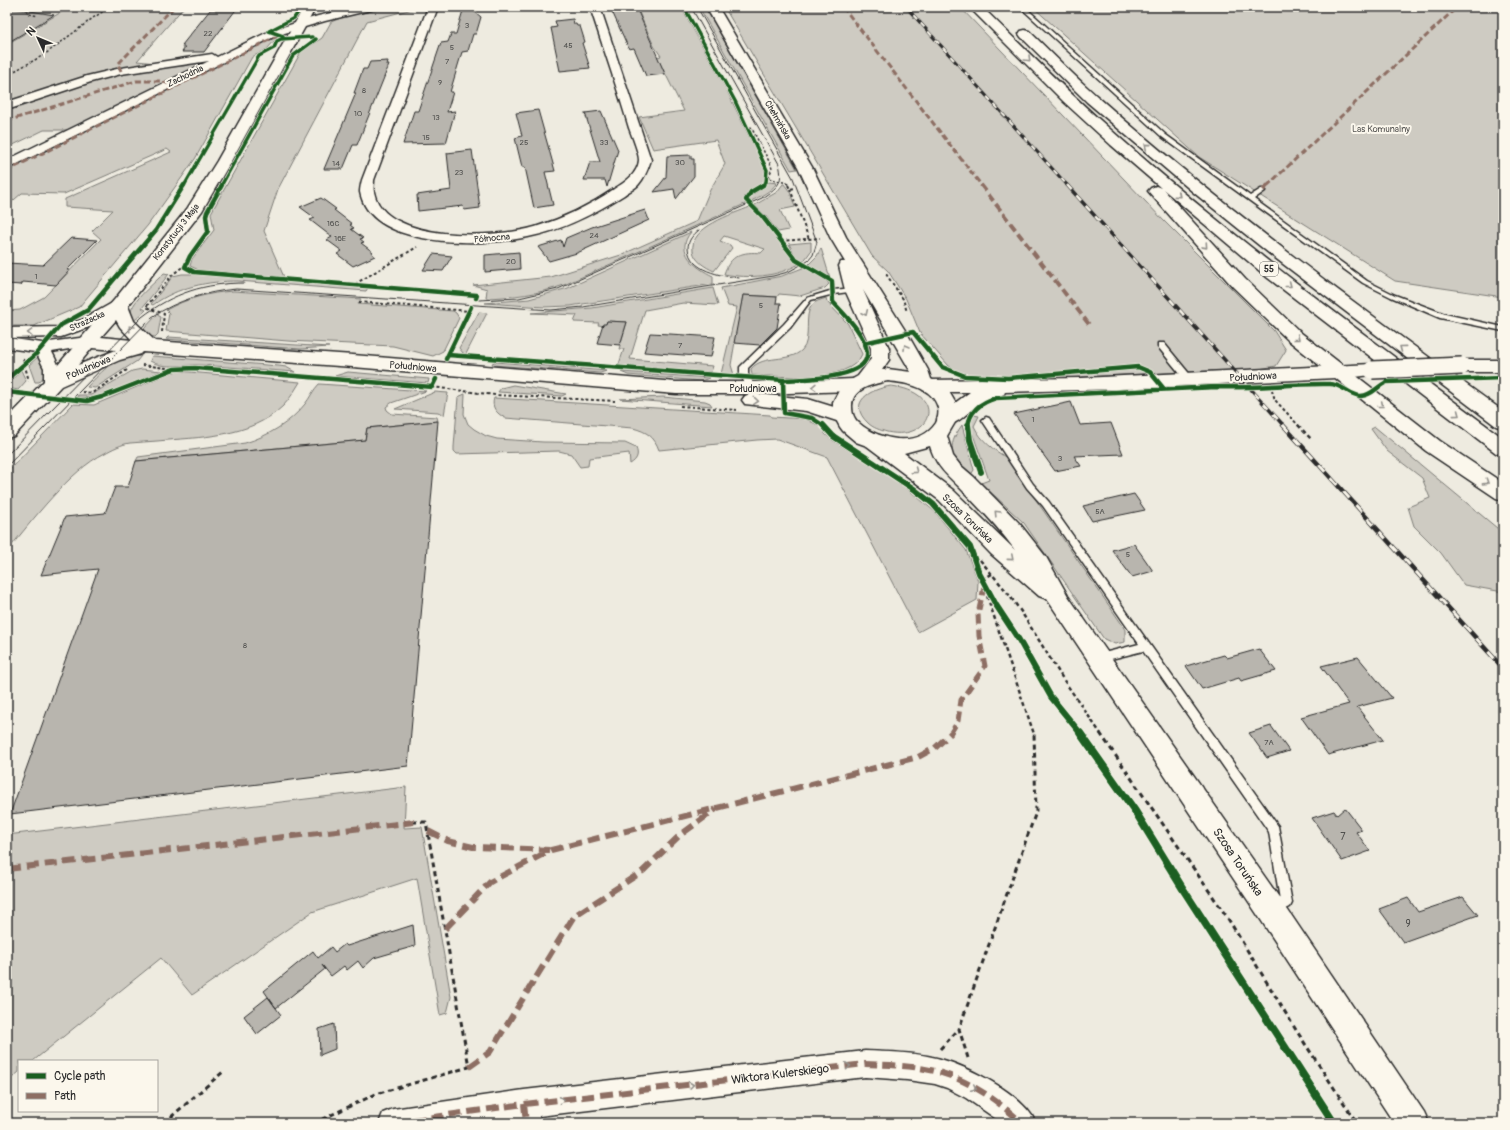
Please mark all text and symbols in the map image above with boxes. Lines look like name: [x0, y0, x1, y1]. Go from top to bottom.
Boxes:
north arrow: [18, 18, 58, 58]
house number: 3: [465, 21, 470, 30]
text: N: [24, 24, 39, 39]
house number: 22: [204, 29, 213, 38]
house number: 45: [564, 41, 572, 50]
house number: 5: [450, 43, 454, 52]
one-way arrow: [1023, 54, 1031, 61]
house number: 7: [445, 57, 450, 66]
street label: Zachodnia: [165, 63, 205, 90]
house number: 9: [438, 78, 442, 87]
house number: 8: [362, 86, 366, 95]
street label: Chełmińska: [762, 99, 793, 142]
house number: 10: [354, 109, 363, 118]
house number: 13: [432, 113, 440, 122]
park label: Las Komunalny: [1352, 124, 1410, 135]
house number: 15: [422, 133, 430, 142]
house number: 25: [520, 138, 528, 147]
house number: 33: [600, 138, 609, 147]
one-way arrow: [1144, 143, 1152, 150]
house number: 30: [675, 158, 685, 167]
house number: 14: [332, 159, 340, 168]
house number: 23: [455, 168, 464, 177]
one-way arrow: [1173, 190, 1180, 197]
street label: Konstytucji 3 Maja: [151, 202, 202, 263]
house number: 16C: [327, 219, 339, 228]
street label: Północna: [474, 231, 510, 246]
house number: 24: [589, 231, 599, 240]
house number: 16E: [334, 234, 346, 243]
one-way arrow: [1201, 241, 1208, 249]
house number: 20: [506, 257, 517, 266]
road number: 55: [1260, 262, 1278, 276]
house number: 1: [34, 272, 38, 281]
one-way arrow: [1285, 281, 1292, 288]
house number: 5: [759, 301, 763, 310]
one-way arrow: [860, 308, 868, 316]
street label: Strażacka: [68, 309, 107, 334]
one-way arrow: [128, 325, 136, 333]
one-way arrow: [27, 329, 33, 337]
one-way arrow: [1292, 334, 1299, 341]
house number: 7: [678, 341, 683, 350]
one-way arrow: [904, 344, 911, 351]
one-way arrow: [1400, 345, 1407, 352]
street label: Południowa: [64, 353, 113, 383]
street label: Południowa: [389, 359, 437, 375]
street label: Południowa: [1229, 370, 1277, 384]
street label: Południowa: [729, 383, 777, 395]
one-way arrow: [811, 383, 817, 391]
one-way arrow: [753, 396, 759, 405]
one-way arrow: [1377, 401, 1384, 408]
one-way arrow: [1453, 409, 1460, 416]
house number: 1: [1031, 415, 1035, 424]
house number: 3: [1058, 454, 1063, 463]
one-way arrow: [910, 466, 917, 473]
one-way arrow: [1482, 478, 1489, 485]
street label: Szosa Toruńska: [939, 492, 995, 546]
house number: 5A: [1095, 507, 1105, 516]
one-way arrow: [994, 510, 1002, 518]
house number: 5: [1126, 550, 1130, 559]
one-way arrow: [1006, 554, 1014, 561]
house number: 8: [243, 641, 247, 650]
house number: 7A: [1264, 738, 1274, 747]
street label: Szosa Toruńska: [1209, 825, 1266, 900]
house number: 7: [1340, 831, 1346, 843]
house number: 9: [1405, 918, 1411, 930]
legend: [18, 1060, 158, 1112]
street label: Wiktora Kulerskiego: [730, 1061, 830, 1088]
one-way arrow: [845, 1062, 851, 1071]
text: Cycle path: [54, 1069, 106, 1084]
one-way arrow: [688, 1080, 694, 1089]
one-way arrow: [970, 1083, 978, 1091]
text: Path: [54, 1089, 76, 1104]
one-way arrow: [559, 1096, 565, 1105]

